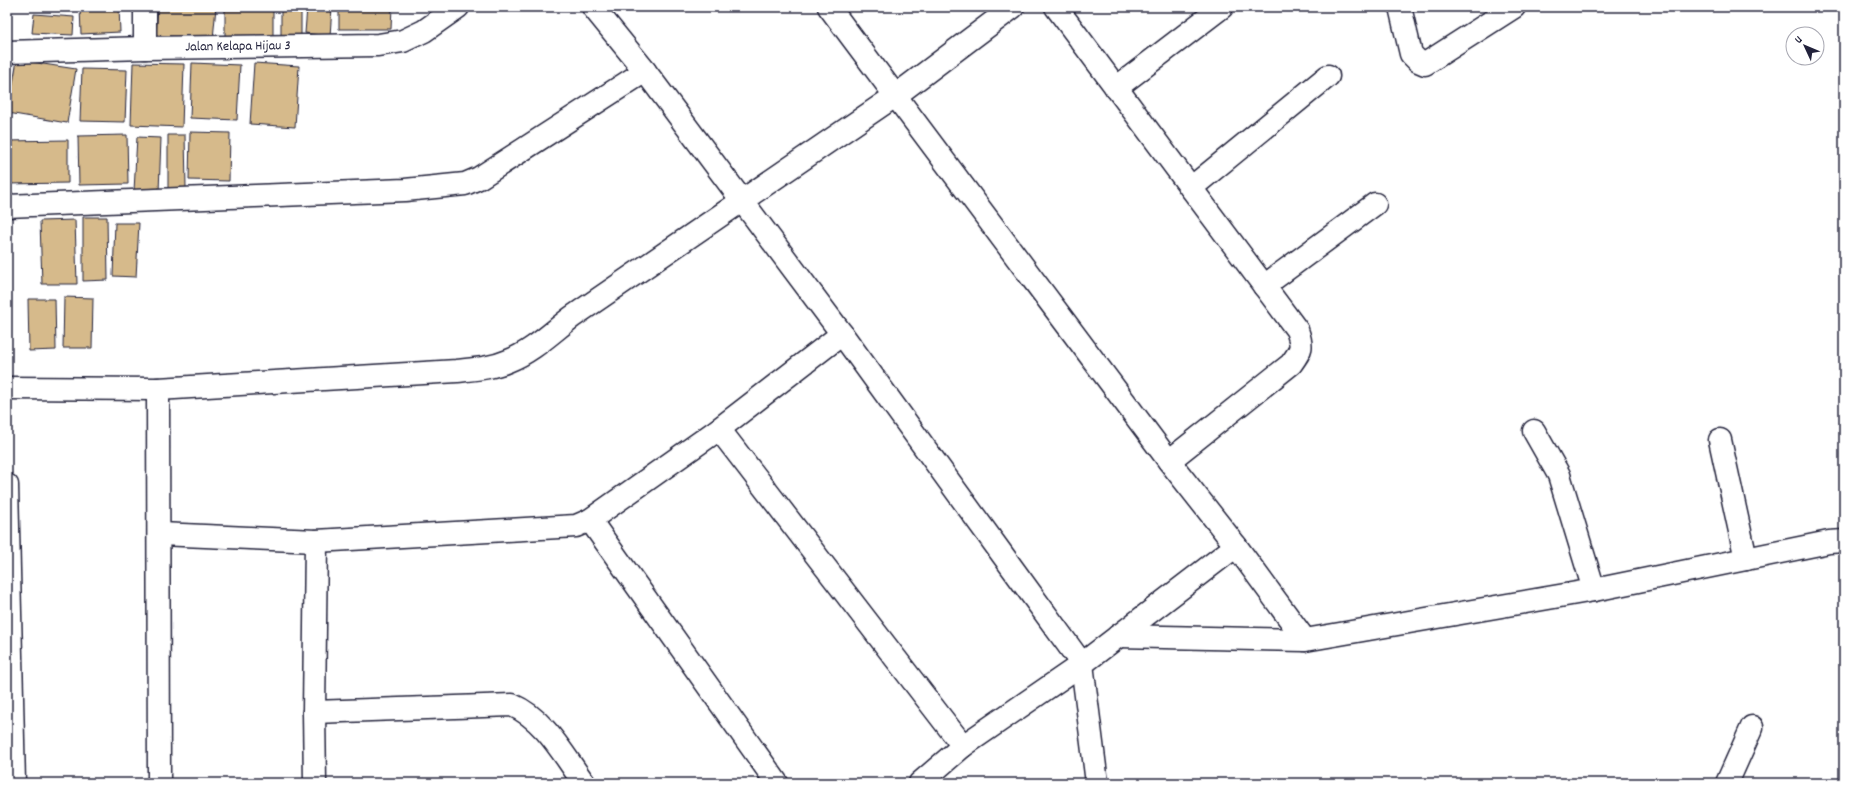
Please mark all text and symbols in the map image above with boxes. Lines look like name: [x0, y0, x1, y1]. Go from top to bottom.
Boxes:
north arrow: [1785, 26, 1825, 66]
text: U: [1792, 33, 1807, 48]
street label: Jalan Kelapa Hijau 3: [185, 36, 291, 57]

